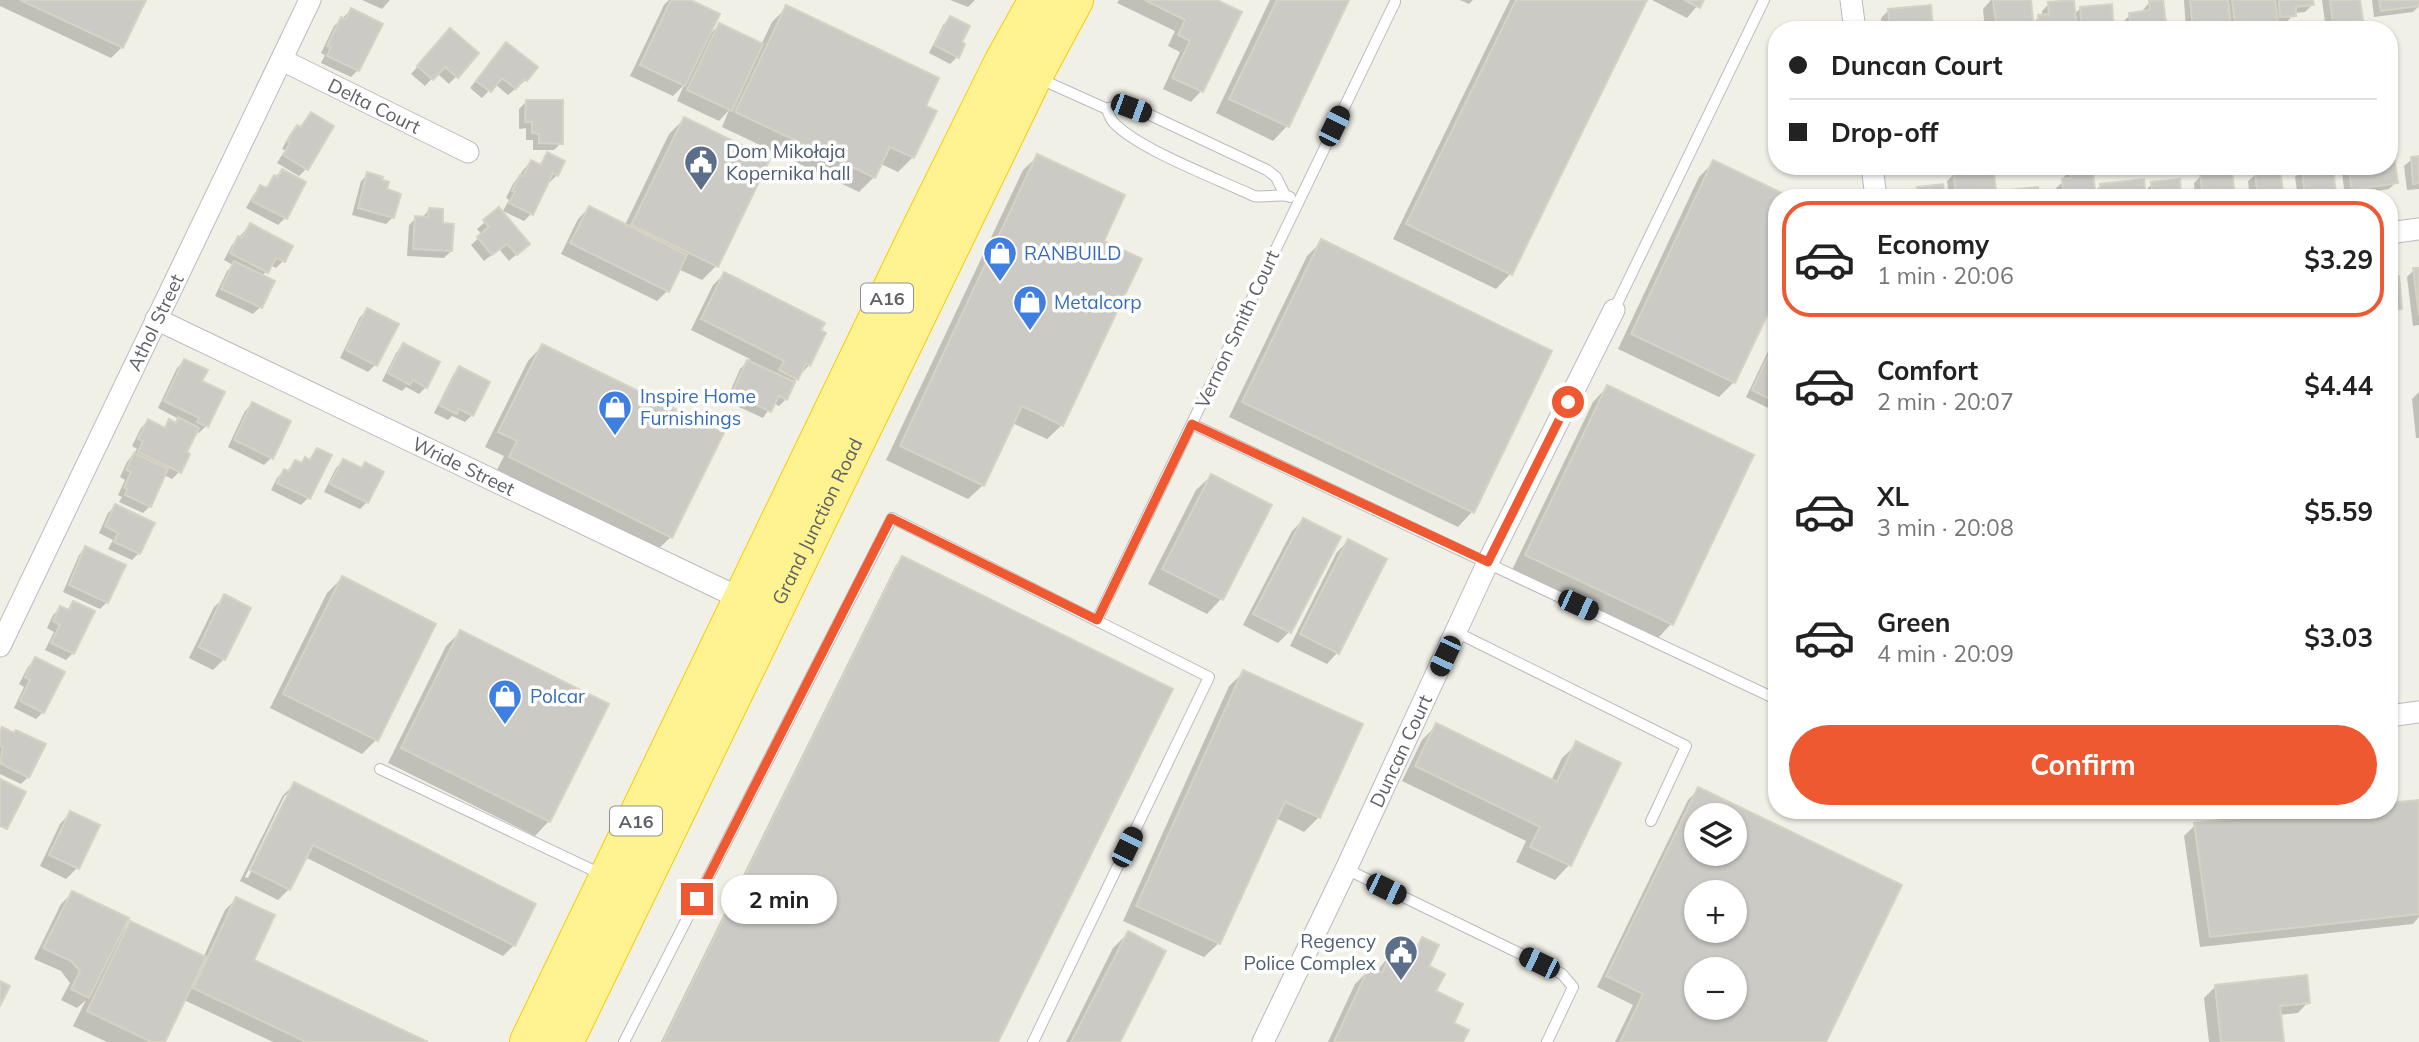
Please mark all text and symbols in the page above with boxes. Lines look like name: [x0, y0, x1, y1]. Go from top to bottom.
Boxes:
text: Duncan Court: [1831, 49, 2003, 82]
street label: Delta Court: [324, 73, 425, 139]
car: [1108, 91, 1155, 125]
car: [1316, 103, 1353, 149]
text: Drop-off: [1831, 116, 1938, 149]
place label: Dom Mikołaja Kopernika hall: [726, 139, 851, 185]
public building icon: Dom Mikołaja Kopernika hall: [682, 143, 720, 192]
icon: car: [1793, 228, 1856, 291]
text: Economy: [1877, 228, 1989, 261]
shop icon: RANBUILD: [981, 234, 1019, 283]
place label: RANBUILD: [1024, 241, 1121, 265]
text: $3.29: [2304, 243, 2373, 276]
street label: Vernon Smith Court: [1190, 246, 1284, 412]
text: 1 min · 20:06: [1877, 261, 2014, 290]
street label: Athol Street: [122, 270, 189, 375]
shop icon: Metalcorp: [1011, 283, 1049, 332]
road number: A16: [861, 284, 913, 312]
place label: Metalcorp: [1054, 290, 1142, 314]
icon: car: [1793, 354, 1856, 417]
text: Comfort: [1877, 354, 1978, 387]
text: $4.44: [2304, 369, 2373, 402]
place label: Inspire Home Furnishings: [640, 384, 756, 430]
route start: [1552, 386, 1584, 418]
text: 2 min · 20:07: [1877, 387, 2014, 416]
shop icon: Inspire Home Furnishings: [596, 388, 634, 437]
street label: Wride Street: [408, 431, 519, 501]
street label: Grand Junction Road: [766, 434, 867, 608]
icon: car: [1793, 480, 1856, 543]
text: XL: [1877, 480, 1909, 513]
text: $5.59: [2304, 495, 2373, 528]
text: 3 min · 20:08: [1877, 513, 2014, 542]
car: [1555, 587, 1602, 623]
icon: car: [1793, 606, 1856, 669]
text: Green: [1877, 606, 1950, 639]
text: $3.03: [2304, 621, 2373, 654]
car: [1427, 633, 1464, 679]
text: 4 min · 20:09: [1877, 639, 2014, 668]
shop icon: Polcar: [486, 677, 524, 726]
place label: Polcar: [530, 684, 585, 708]
street label: Duncan Court: [1364, 690, 1437, 811]
button: Confirm: [1789, 725, 2377, 805]
map controls: [1684, 803, 1747, 1020]
button: layers: [1684, 803, 1747, 866]
road number: A16: [610, 806, 662, 836]
car: [1109, 824, 1146, 870]
car: [1363, 870, 1410, 908]
callout: 2 min: [722, 874, 837, 923]
button: +: [1684, 880, 1747, 943]
route end: [681, 883, 713, 915]
text: 2 min: [749, 885, 809, 914]
place label: Regency Police Complex: [1243, 929, 1376, 975]
public building icon: Regency Police Complex: [1382, 933, 1420, 982]
car: [1516, 944, 1563, 982]
button: −: [1684, 957, 1747, 1020]

